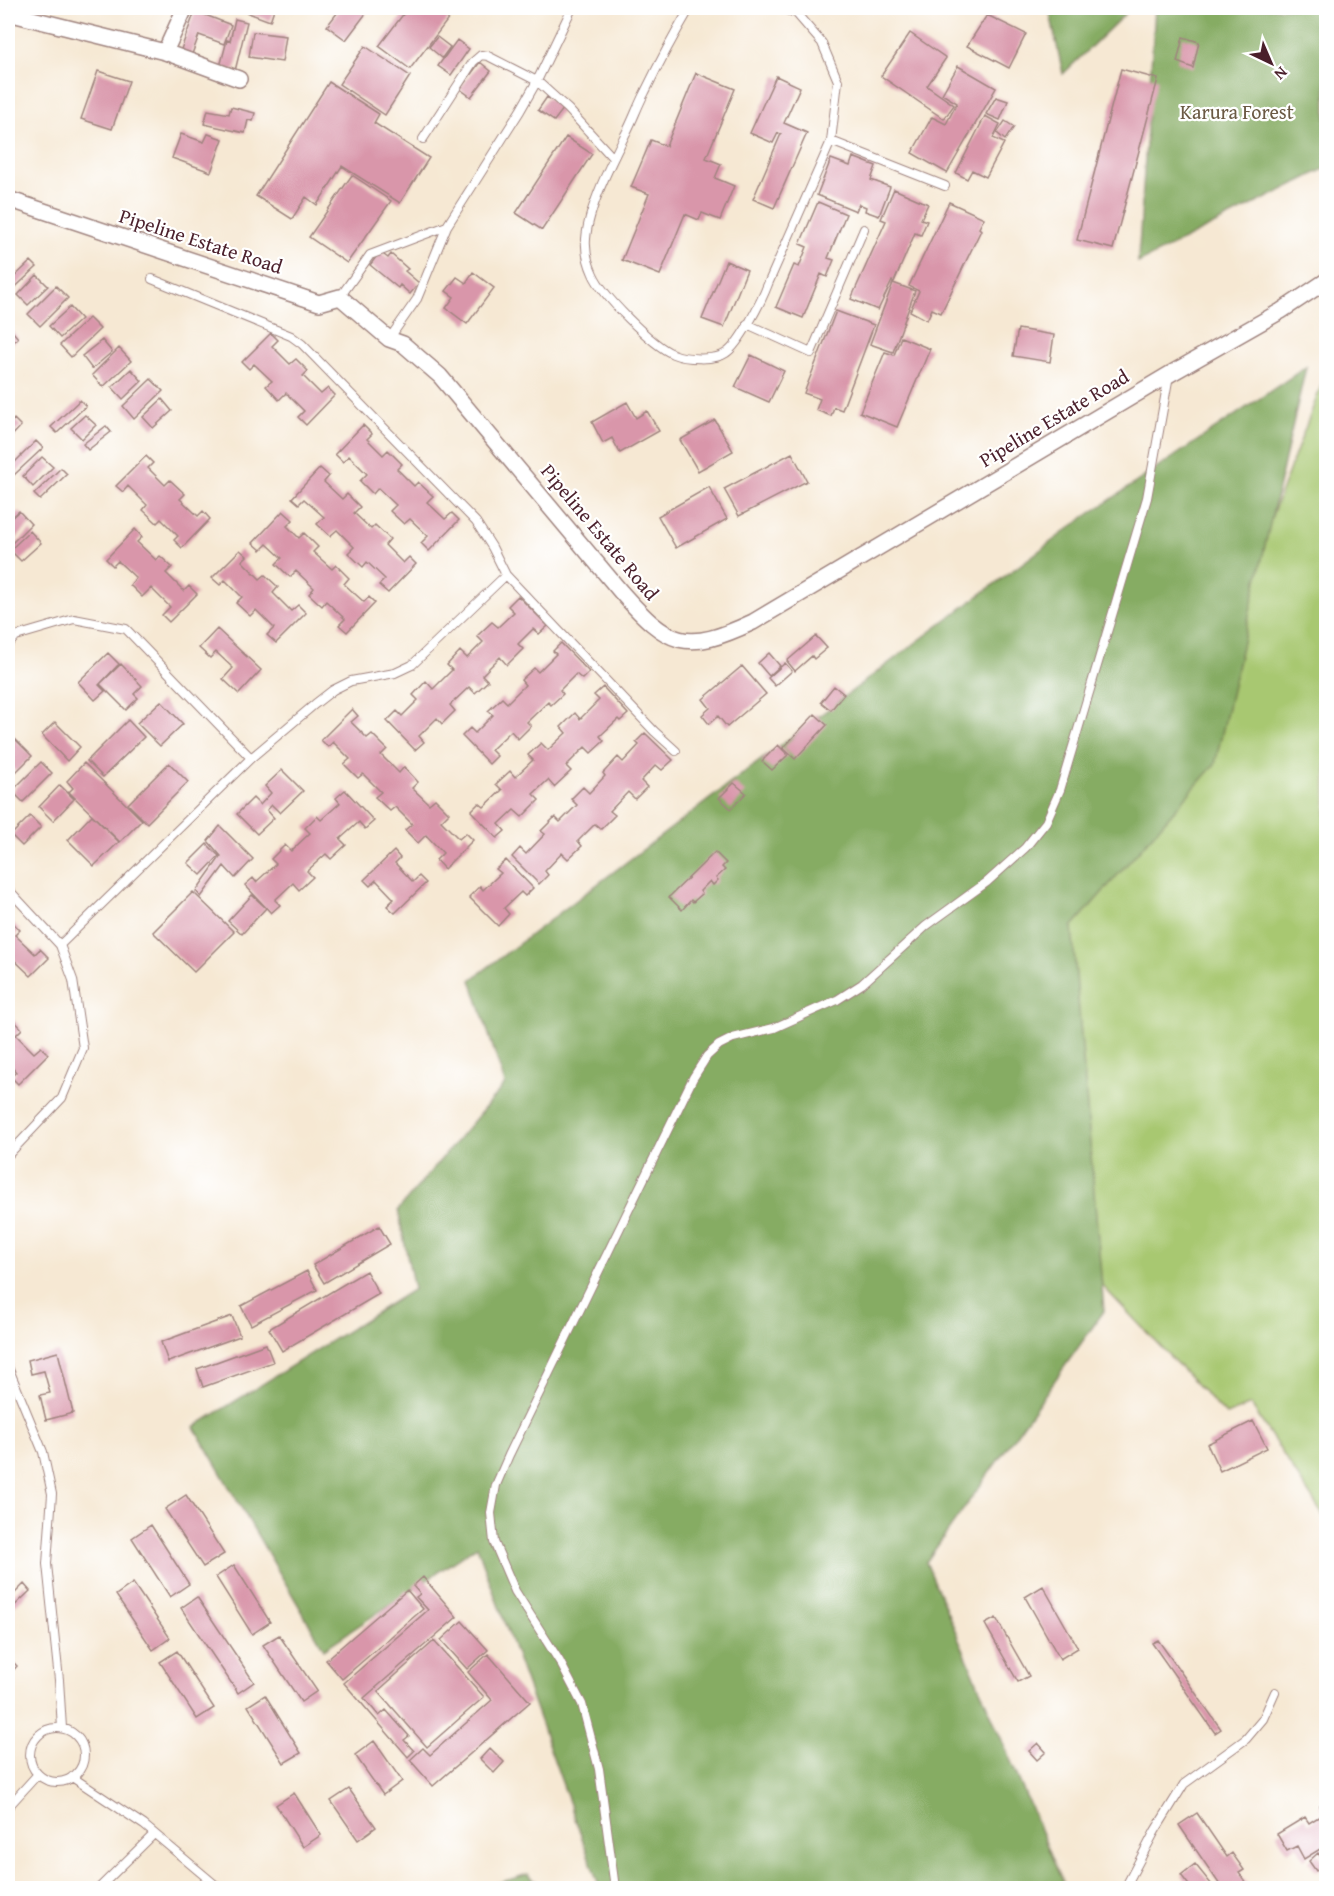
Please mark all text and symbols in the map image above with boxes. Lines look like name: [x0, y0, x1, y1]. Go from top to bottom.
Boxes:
north arrow: [1241, 33, 1301, 93]
text: N: [1269, 61, 1294, 86]
park label: Karura Forest: [1180, 97, 1294, 126]
street label: Pipeline Estate Road: [116, 200, 287, 281]
street label: Pipeline Estate Road: [973, 361, 1134, 474]
street label: Pipeline Estate Road: [535, 457, 666, 606]

